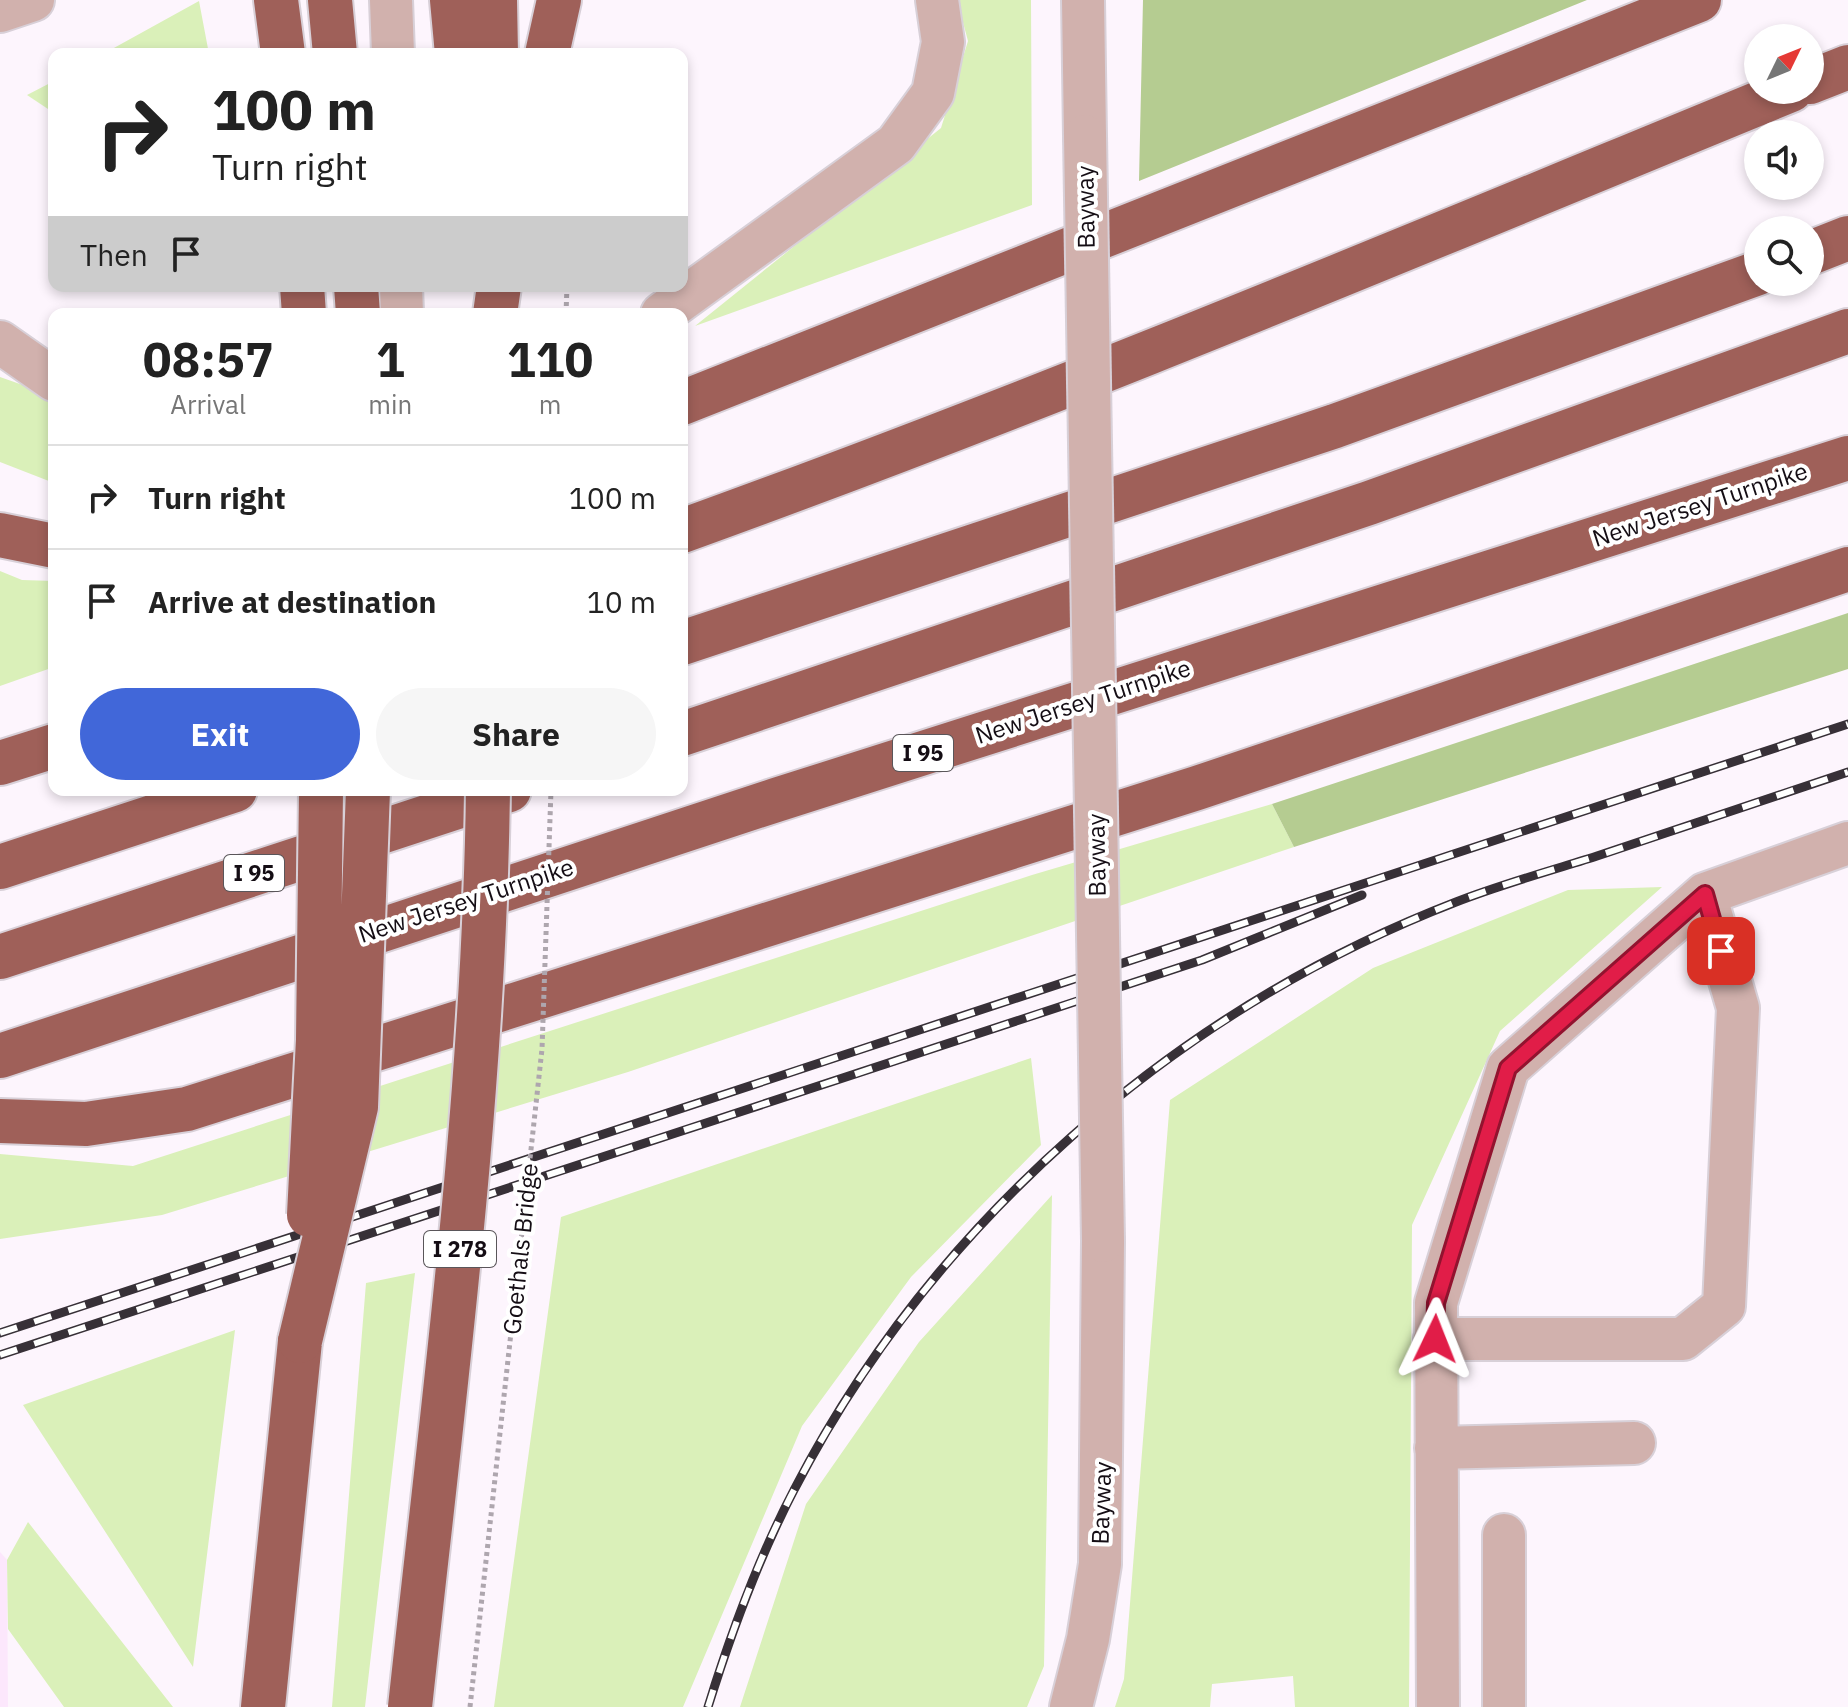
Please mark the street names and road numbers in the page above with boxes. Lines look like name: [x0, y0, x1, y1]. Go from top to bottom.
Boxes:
street label: Bayway: [1068, 165, 1102, 249]
street label: New Jersey Turnpike: [1588, 454, 1811, 554]
street label: New Jersey Turnpike: [971, 651, 1194, 751]
road number: I 95: [893, 735, 953, 771]
street label: Bayway: [1079, 813, 1113, 897]
street label: New Jersey Turnpike: [354, 850, 577, 950]
road number: I 95: [224, 855, 284, 891]
street label: Goethals Bridge: [495, 1162, 545, 1336]
road number: I 278: [424, 1231, 496, 1267]
street label: Bayway: [1084, 1461, 1118, 1545]

